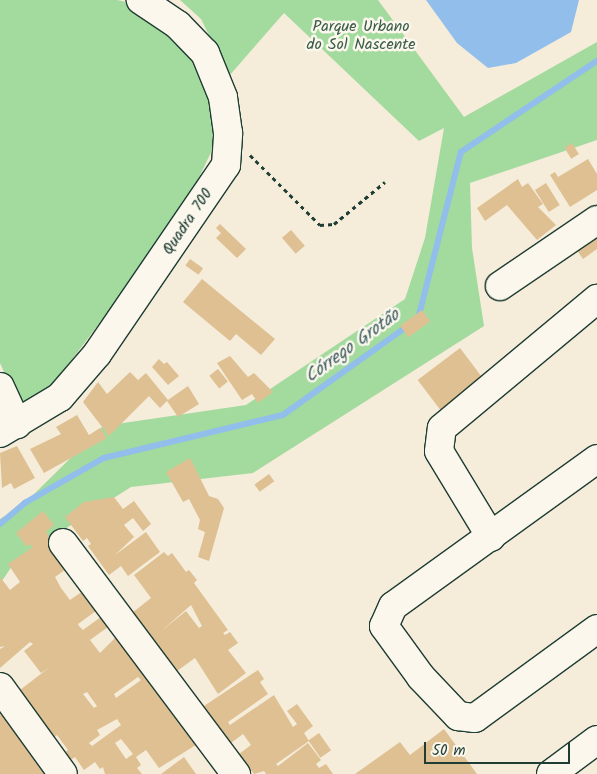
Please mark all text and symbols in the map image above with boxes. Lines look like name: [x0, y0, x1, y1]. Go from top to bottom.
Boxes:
park label: Parque Urbano do Sol Nascente: [306, 17, 416, 55]
street label: Quadra 700: [159, 185, 217, 259]
water label: Córrego Grotão: [302, 305, 404, 389]
scale bar: [427, 732, 573, 764]
text: 50 m: [432, 739, 466, 763]

